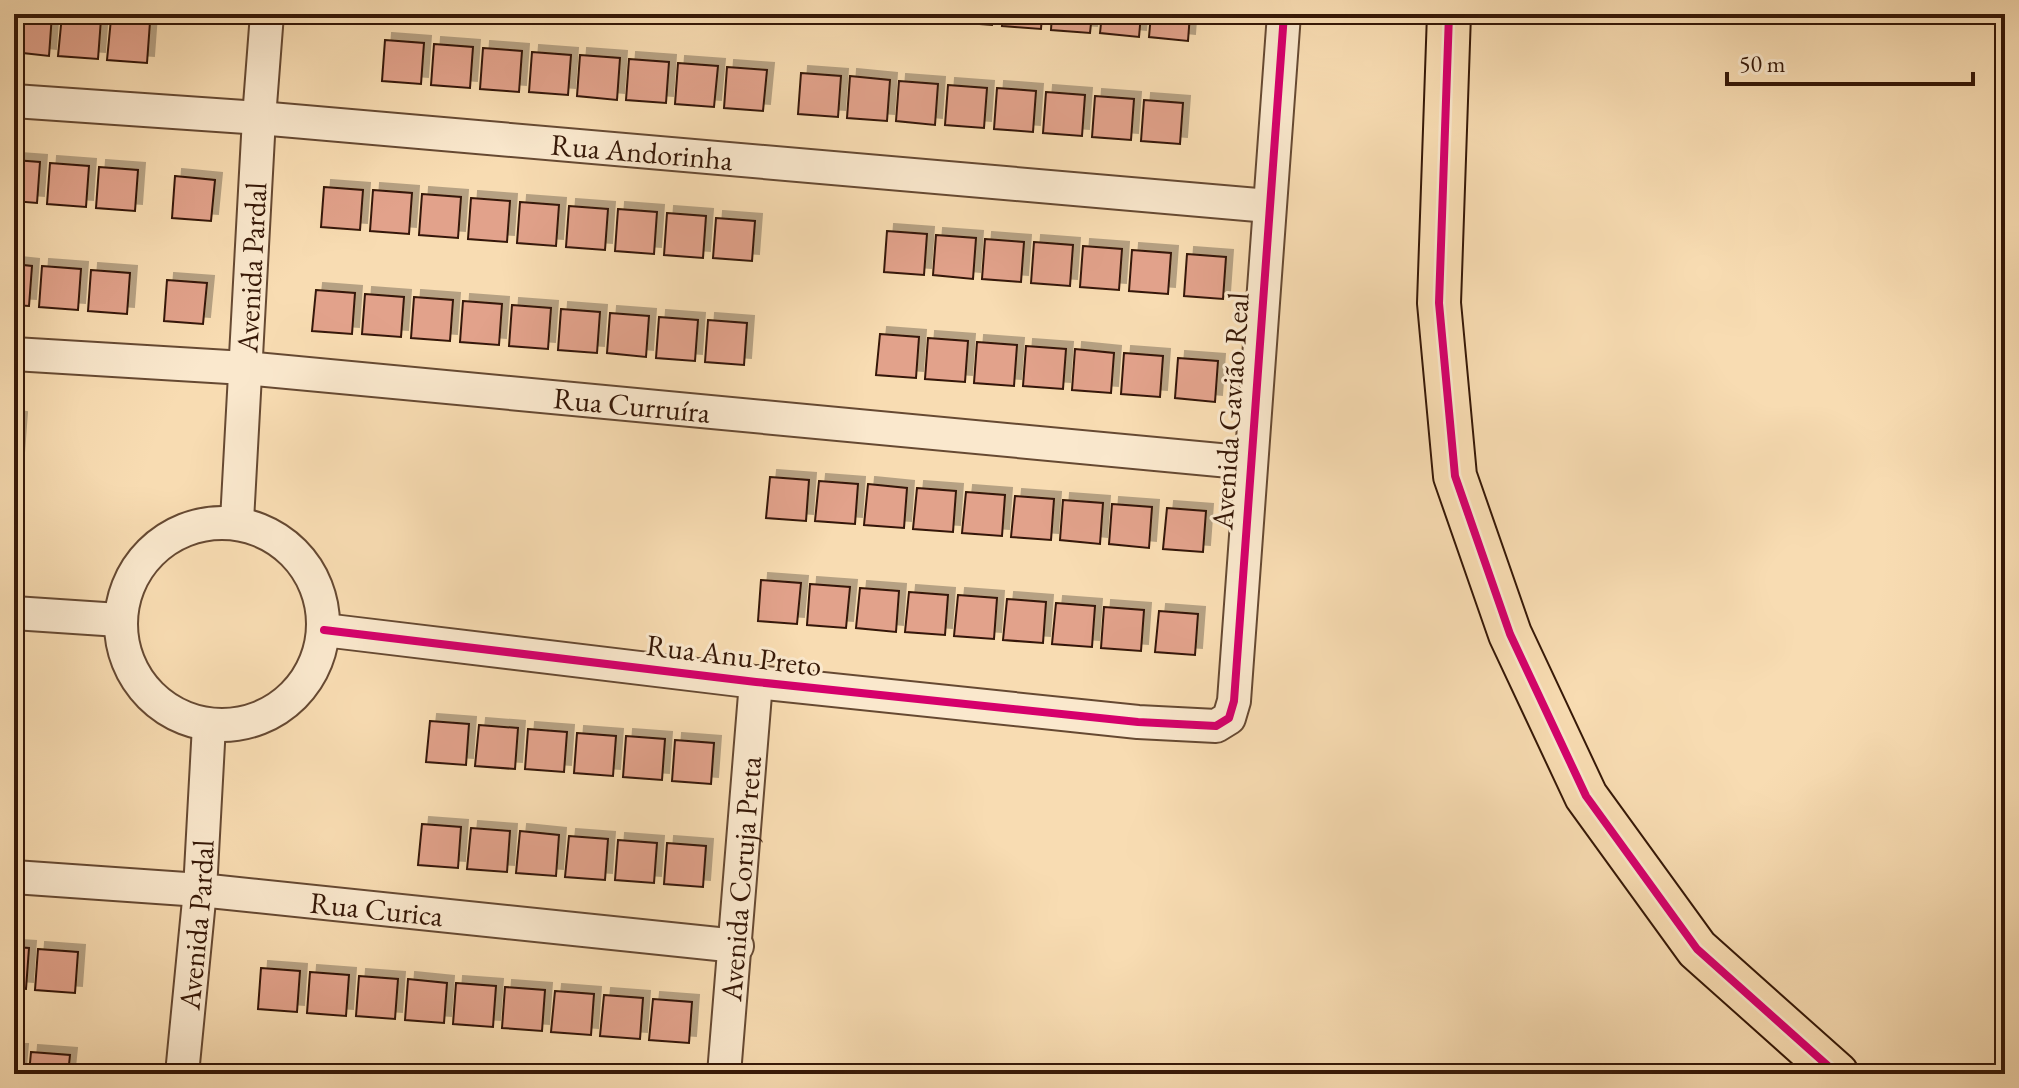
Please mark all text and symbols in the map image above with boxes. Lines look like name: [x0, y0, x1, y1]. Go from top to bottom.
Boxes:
scale bar: [1727, 36, 1973, 86]
text: 50 m: [1739, 48, 1786, 79]
street label: Rua Andorinha: [549, 124, 735, 179]
street label: Avenida Pardal: [227, 181, 275, 355]
street label: Avenida Gavião Real: [1202, 291, 1258, 532]
street label: Rua Curruíra: [552, 378, 712, 431]
street label: Rua Anu Preto: [644, 625, 824, 685]
street label: Avenida Coruja Preta: [710, 755, 769, 1004]
street label: Avenida Pardal: [169, 839, 222, 1012]
street label: Rua Curica: [308, 882, 445, 935]

